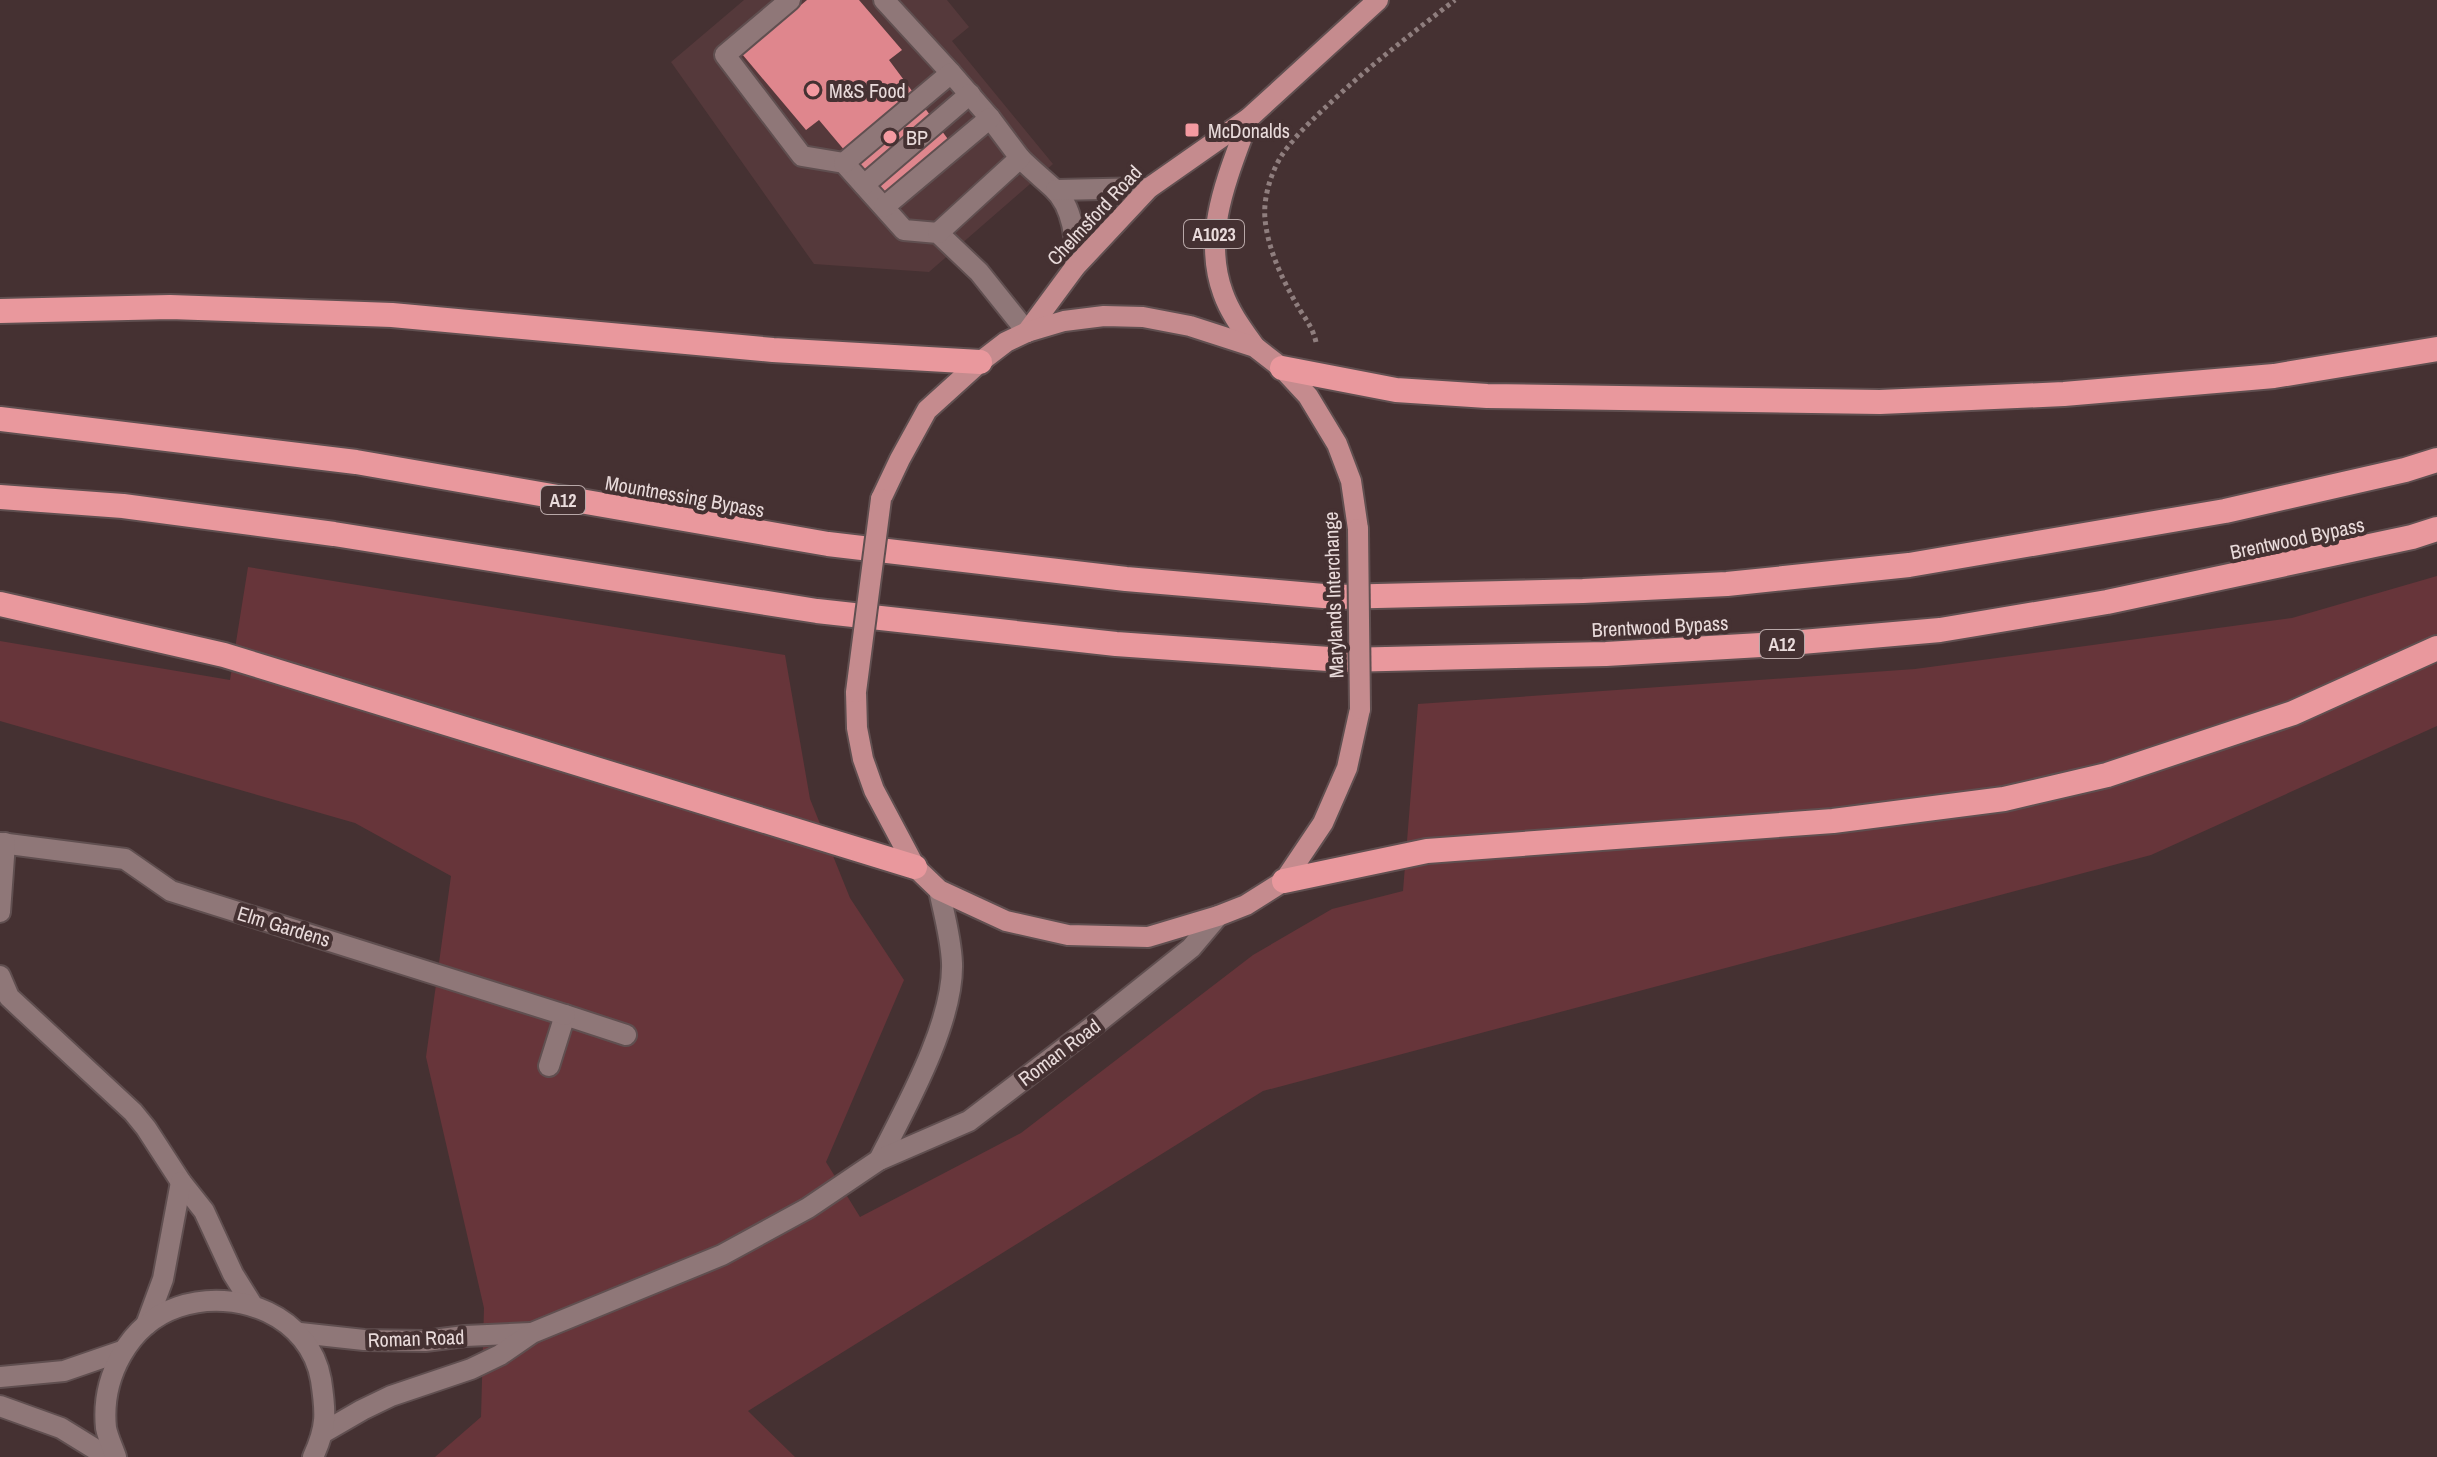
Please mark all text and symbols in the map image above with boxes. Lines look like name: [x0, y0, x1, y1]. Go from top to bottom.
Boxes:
place label: M&S Food: [829, 77, 906, 104]
marker: M&S Food: [804, 81, 822, 99]
place label: McDonalds: [1208, 117, 1290, 144]
marker: McDonalds: [1183, 121, 1201, 139]
place label: BP: [906, 124, 928, 151]
marker: BP: [881, 128, 899, 146]
street label: Chelmsford Road: [1041, 159, 1147, 271]
road number: A1023: [1184, 220, 1244, 248]
street label: Mountnessing Bypass: [603, 469, 767, 523]
road number: A12: [541, 486, 585, 514]
street label: Marylands Interchange: [1317, 511, 1349, 679]
street label: Brentwood Bypass: [2227, 511, 2367, 565]
street label: Brentwood Bypass: [1591, 609, 1729, 643]
road number: A12: [1760, 630, 1804, 658]
street label: Elm Gardens: [234, 899, 334, 953]
street label: Roman Road: [1012, 1012, 1106, 1092]
street label: Roman Road: [367, 1323, 465, 1353]

